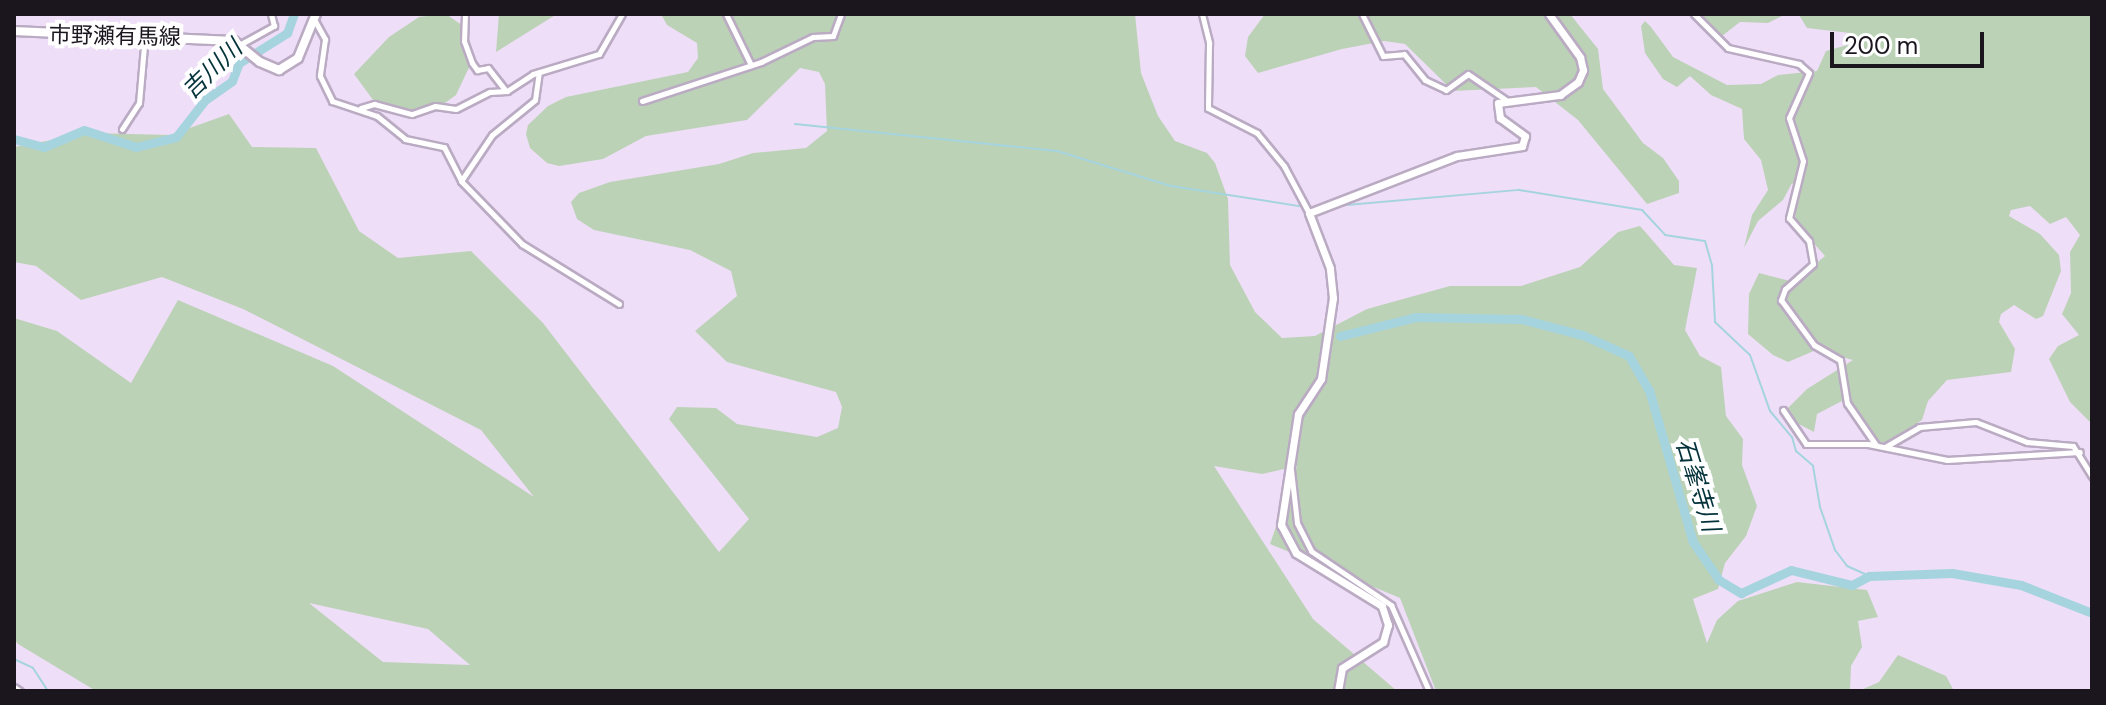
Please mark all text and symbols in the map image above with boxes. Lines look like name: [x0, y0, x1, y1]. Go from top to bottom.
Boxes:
scale bar: [1834, 16, 1988, 66]
street label: 市野瀬有馬線: [49, 22, 181, 50]
text: 200 m: [1844, 30, 1918, 61]
water label: 吉川川: [176, 34, 248, 104]
water label: 石峯寺川: [1670, 435, 1726, 535]

